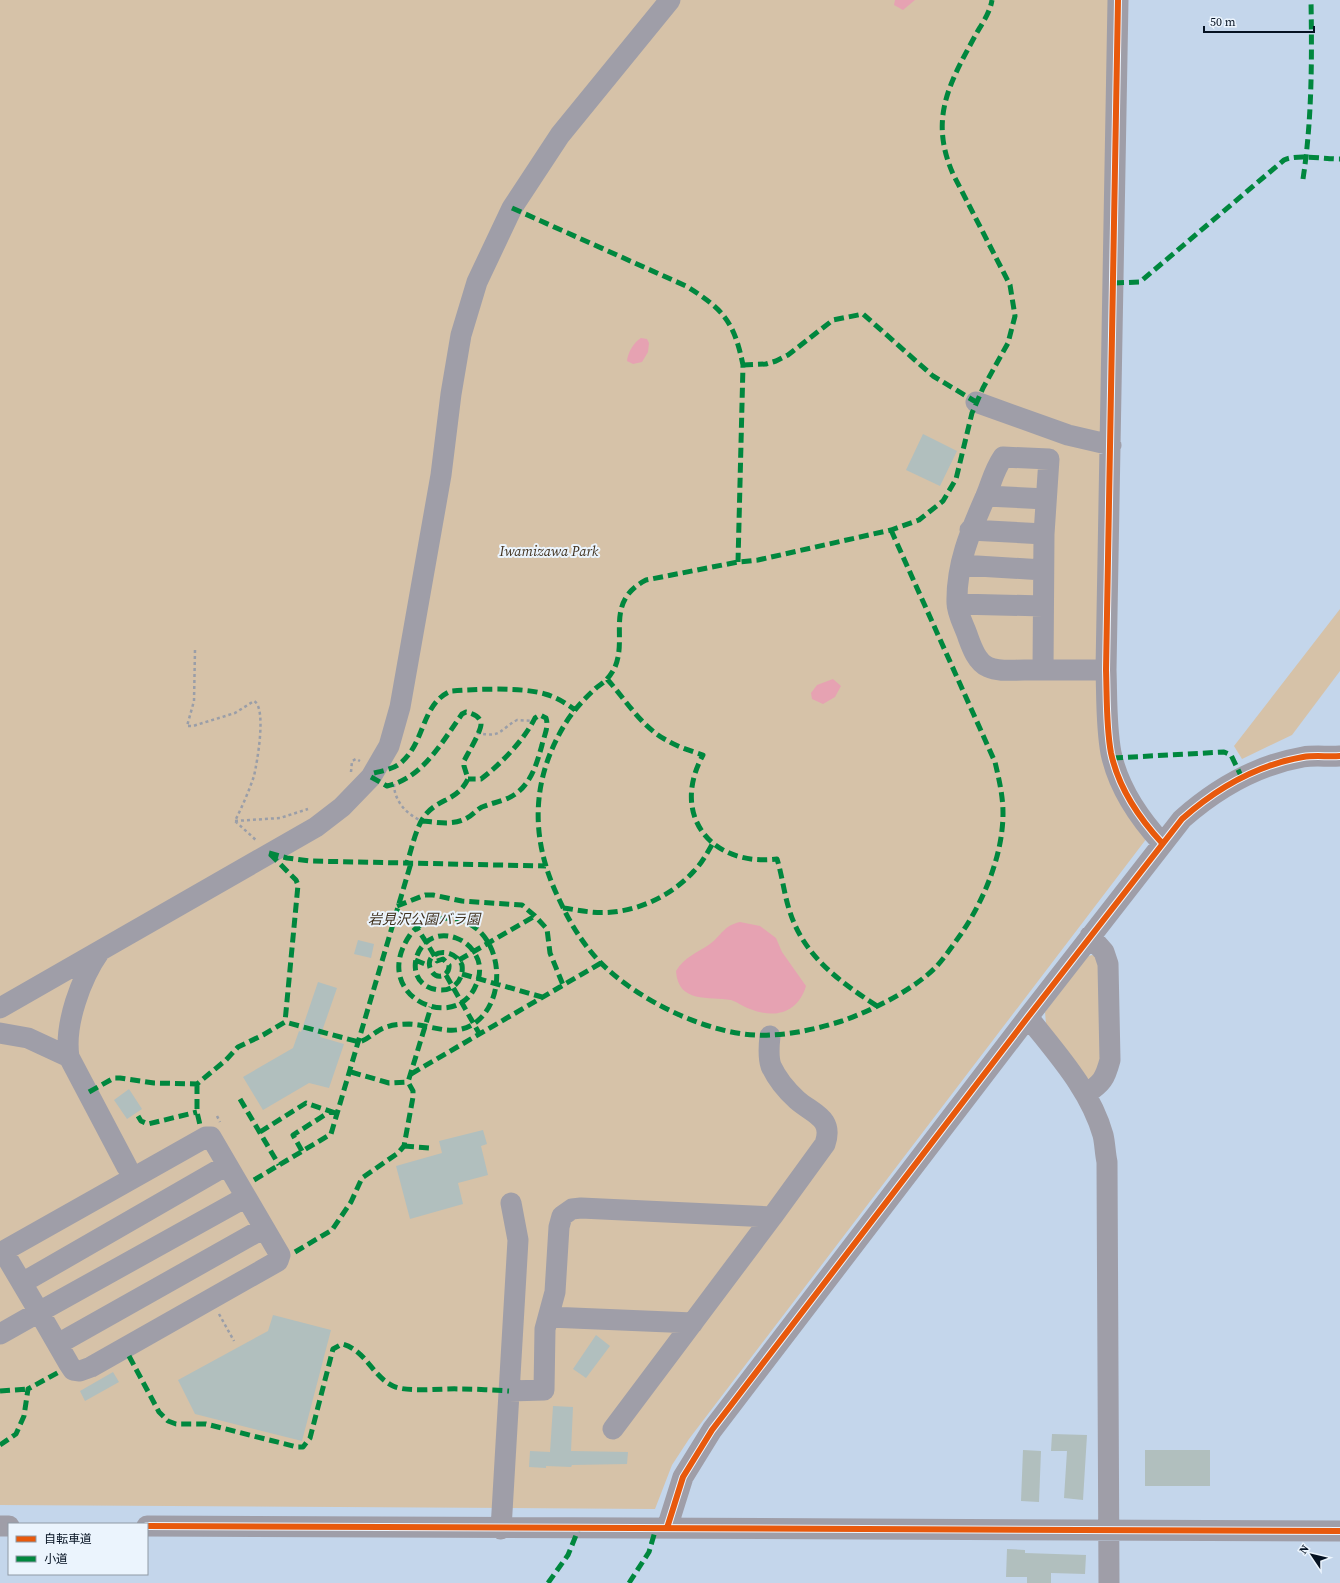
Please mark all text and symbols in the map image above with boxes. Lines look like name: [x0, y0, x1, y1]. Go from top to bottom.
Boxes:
scale bar: [1204, 8, 1314, 34]
text: 50 m: [1210, 14, 1236, 30]
park label: Iwamizawa Park: [499, 541, 599, 561]
park label: 岩見沢公園バラ園: [368, 909, 482, 929]
legend: [8, 1523, 148, 1575]
text: 自転車道: [44, 1531, 92, 1547]
north arrow: [1292, 1535, 1332, 1575]
text: N: [1296, 1542, 1313, 1557]
text: 小道: [44, 1551, 68, 1567]

